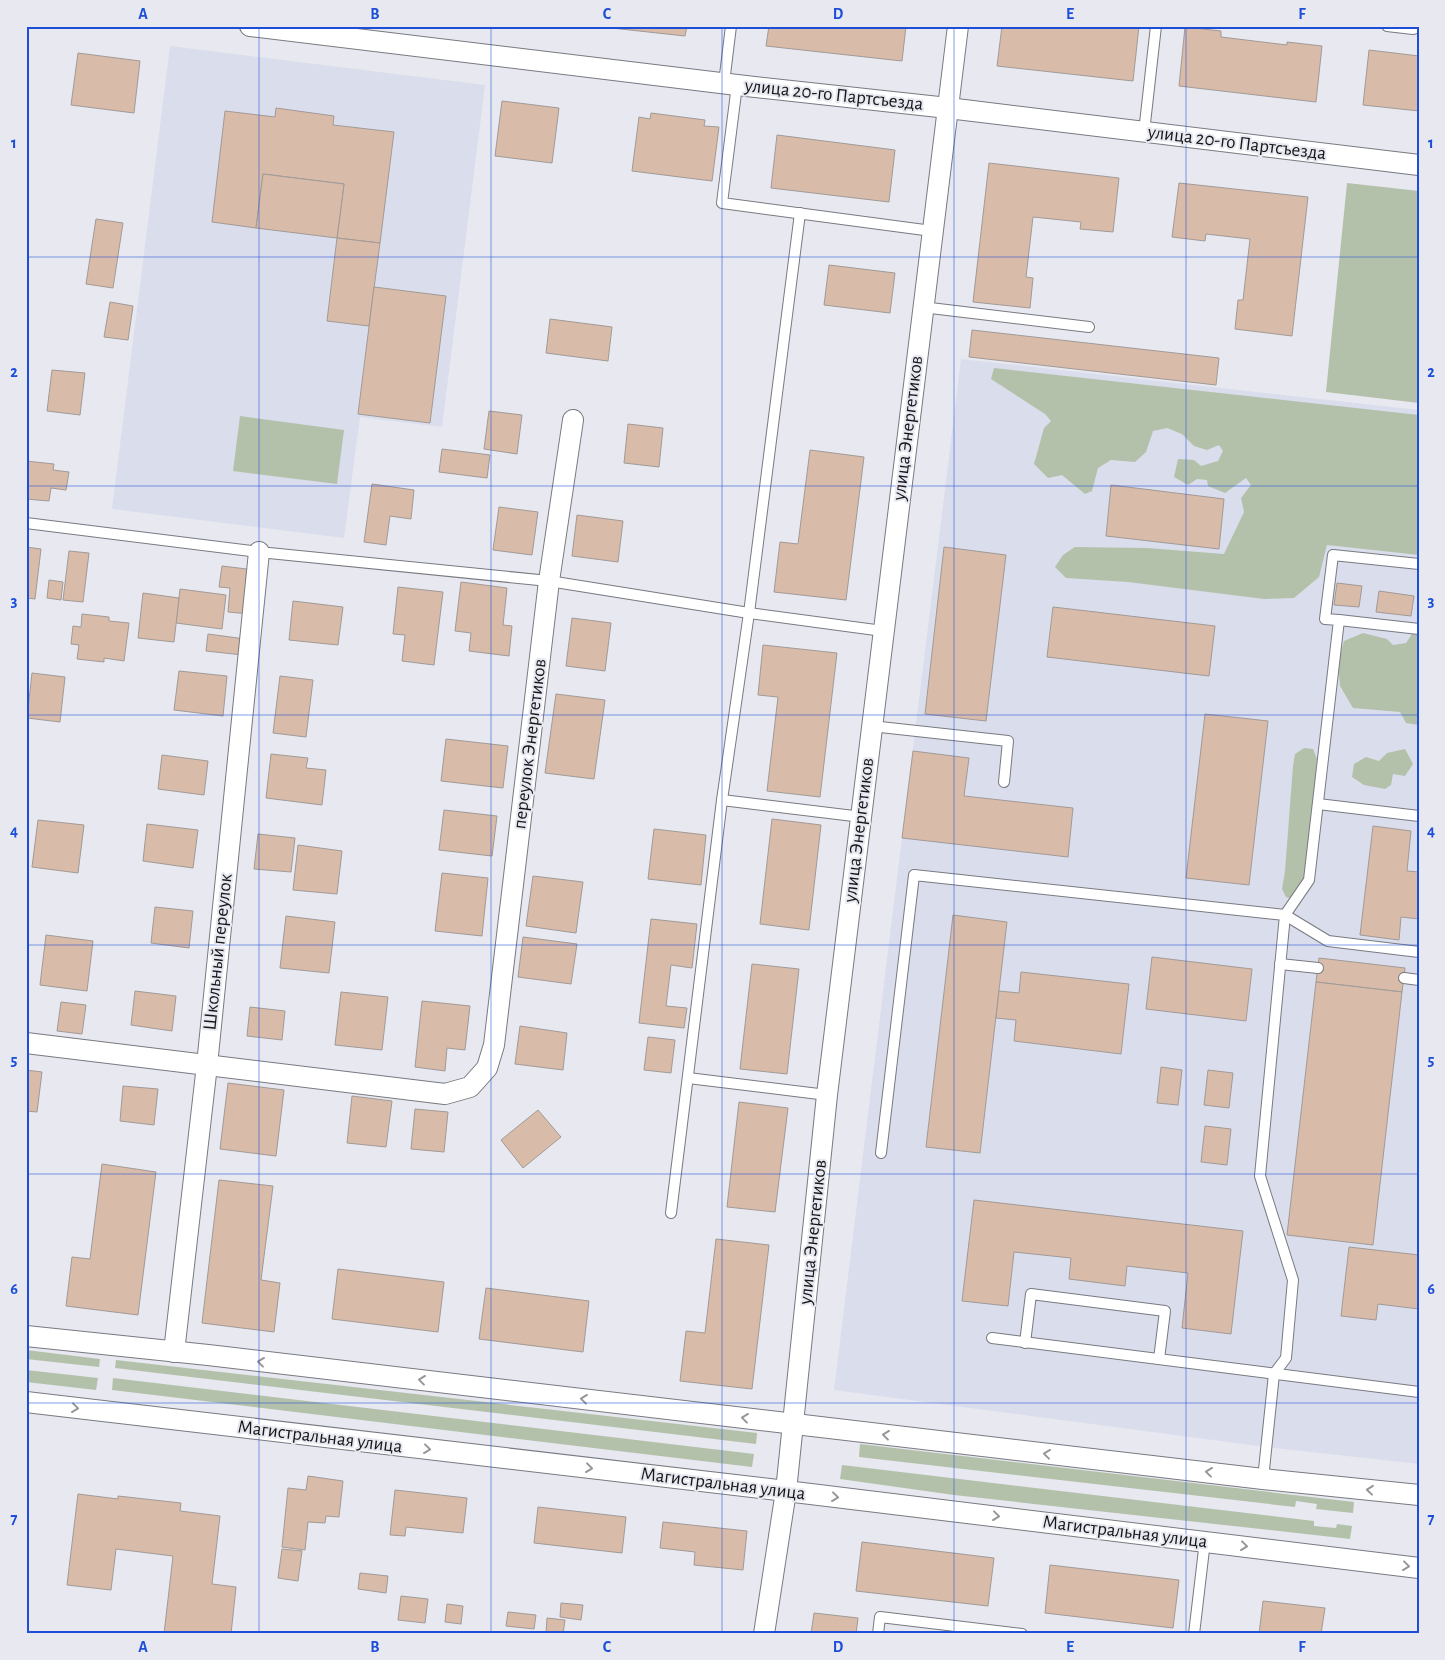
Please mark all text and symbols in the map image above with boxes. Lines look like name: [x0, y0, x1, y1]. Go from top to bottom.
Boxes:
text: A: [138, 6, 148, 22]
text: B: [370, 6, 380, 22]
text: C: [603, 6, 612, 22]
text: D: [833, 6, 844, 22]
text: E: [1066, 6, 1074, 22]
text: F: [1298, 6, 1306, 22]
street label: улица 20-го Партсъезда: [743, 76, 925, 114]
street label: улица 20-го Партсъезда: [1146, 123, 1328, 163]
text: 1: [11, 135, 17, 151]
text: 1: [1428, 135, 1434, 151]
street label: улица Энергетиков: [890, 354, 926, 502]
text: 2: [10, 364, 18, 380]
text: 2: [1427, 364, 1435, 380]
text: 3: [11, 593, 18, 609]
text: 3: [1428, 593, 1435, 609]
street label: переулок Энергетиков: [510, 657, 550, 830]
street label: улица Энергетиков: [841, 756, 877, 904]
text: 4: [10, 823, 18, 839]
text: 4: [1427, 823, 1435, 839]
street label: Школьный переулок: [200, 872, 236, 1031]
text: 5: [11, 1052, 18, 1068]
text: 5: [1428, 1052, 1435, 1068]
street label: улица Энергетиков: [796, 1158, 830, 1306]
text: 6: [10, 1281, 18, 1297]
text: 6: [1427, 1281, 1435, 1297]
one-way arrow: [256, 1357, 264, 1368]
one-way arrow: [418, 1376, 427, 1386]
one-way arrow: [579, 1394, 587, 1405]
one-way arrow: [71, 1402, 79, 1413]
one-way arrow: [741, 1413, 749, 1424]
street label: Магистральная улица: [237, 1417, 404, 1457]
one-way arrow: [882, 1430, 890, 1441]
one-way arrow: [424, 1443, 432, 1454]
one-way arrow: [1043, 1449, 1051, 1460]
one-way arrow: [585, 1462, 593, 1473]
street label: Магистральная улица: [640, 1464, 807, 1504]
one-way arrow: [1204, 1467, 1212, 1478]
one-way arrow: [1366, 1485, 1374, 1496]
one-way arrow: [831, 1491, 839, 1502]
one-way arrow: [992, 1510, 1000, 1521]
text: 7: [11, 1511, 18, 1527]
text: 7: [1428, 1511, 1435, 1527]
street label: Магистральная улица: [1042, 1512, 1209, 1552]
one-way arrow: [1241, 1540, 1249, 1551]
one-way arrow: [1402, 1560, 1410, 1571]
text: A: [138, 1639, 148, 1655]
text: B: [370, 1639, 380, 1655]
text: C: [603, 1639, 612, 1655]
text: D: [833, 1639, 844, 1655]
text: E: [1066, 1639, 1074, 1655]
text: F: [1298, 1639, 1306, 1655]

